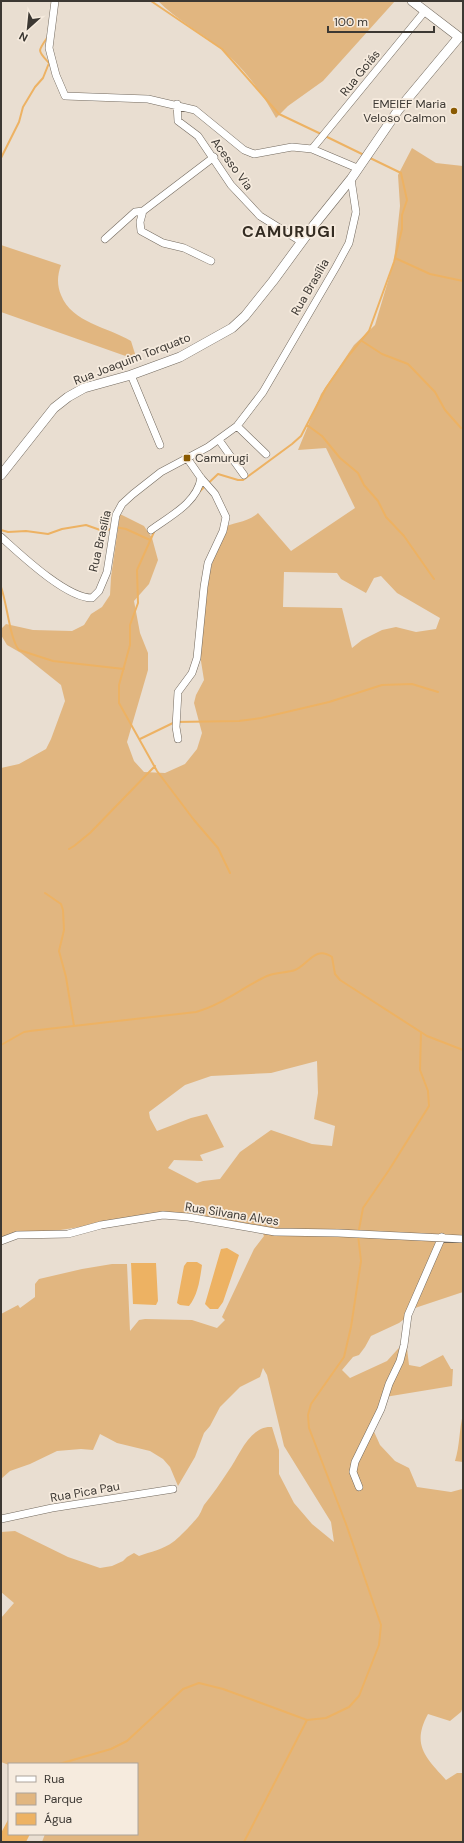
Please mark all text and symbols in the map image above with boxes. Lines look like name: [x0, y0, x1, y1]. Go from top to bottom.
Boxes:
north arrow: [8, 8, 48, 48]
scale bar: [328, 8, 434, 34]
text: 100 m: [334, 14, 368, 30]
text: N: [17, 29, 30, 45]
street label: Rua Goiás: [336, 46, 384, 100]
place label: EMEIEF Maria Veloso Calmon: [363, 96, 446, 126]
marker: EMEIEF Maria Veloso Calmon: [449, 106, 459, 116]
street label: Acesso Via: [208, 135, 256, 193]
district label: CAMURUGI: [242, 221, 336, 242]
street label: Rua Brasília: [287, 256, 333, 318]
street label: Rua Joaquim Torquato: [71, 329, 193, 389]
place label: Camurugi: [195, 450, 249, 466]
marker: Camurugi: [182, 453, 192, 463]
street label: Rua Brasília: [85, 509, 115, 573]
street label: Rua Silvana Alves: [184, 1199, 280, 1229]
street label: Rua Pica Pau: [49, 1478, 121, 1506]
legend: [8, 1763, 138, 1835]
text: Rua: [44, 1771, 65, 1787]
text: Parque: [44, 1791, 83, 1807]
text: Água: [44, 1811, 72, 1827]

